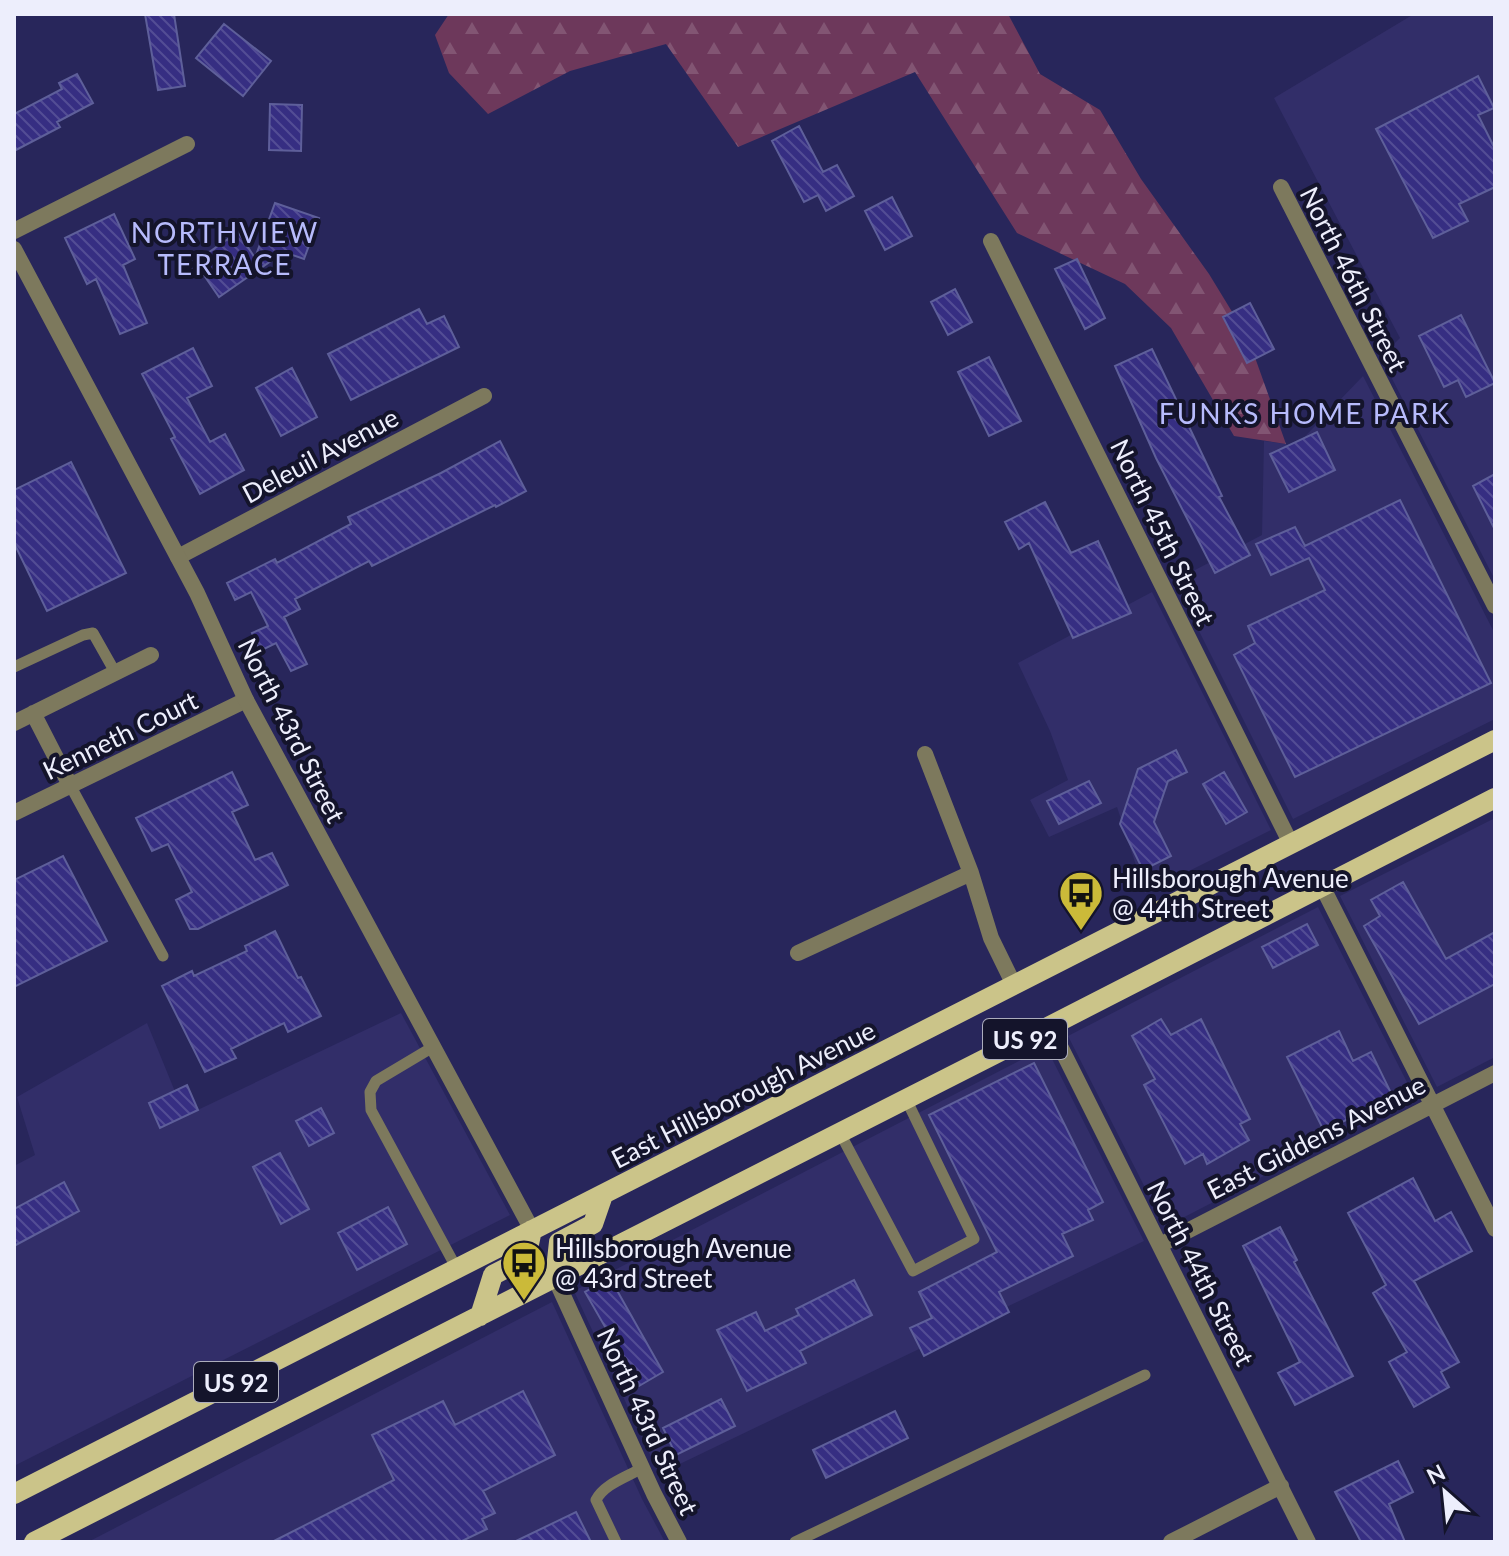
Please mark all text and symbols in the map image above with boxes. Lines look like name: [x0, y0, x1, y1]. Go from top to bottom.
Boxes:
street label: North 46th Street: [1294, 181, 1415, 377]
district label: NORTHVIEW TERRACE: [131, 215, 319, 281]
district label: FUNKS HOME PARK: [1159, 396, 1451, 430]
street label: Deleuil Avenue: [237, 401, 403, 509]
street label: North 45th Street: [1104, 434, 1222, 631]
street label: North 43rd Street: [232, 632, 353, 828]
street label: Kenneth Court: [37, 683, 203, 786]
place label: Hillsborough Avenue @ 44th Street: [1112, 862, 1349, 924]
bus stop icon: Hillsborough Avenue @ 44th Street: [1057, 869, 1105, 932]
street label: East Hillsborough Avenue: [606, 1014, 880, 1174]
road number: US 92: [983, 1019, 1067, 1059]
street label: East Giddens Avenue: [1202, 1068, 1430, 1206]
street label: North 44th Street: [1141, 1175, 1262, 1371]
place label: Hillsborough Avenue @ 43rd Street: [555, 1232, 792, 1294]
bus stop icon: Hillsborough Avenue @ 43rd Street: [500, 1239, 548, 1302]
street label: North 43rd Street: [591, 1322, 706, 1520]
road number: US 92: [194, 1362, 278, 1402]
north arrow: [1405, 1452, 1485, 1532]
text: N: [1422, 1458, 1449, 1490]

